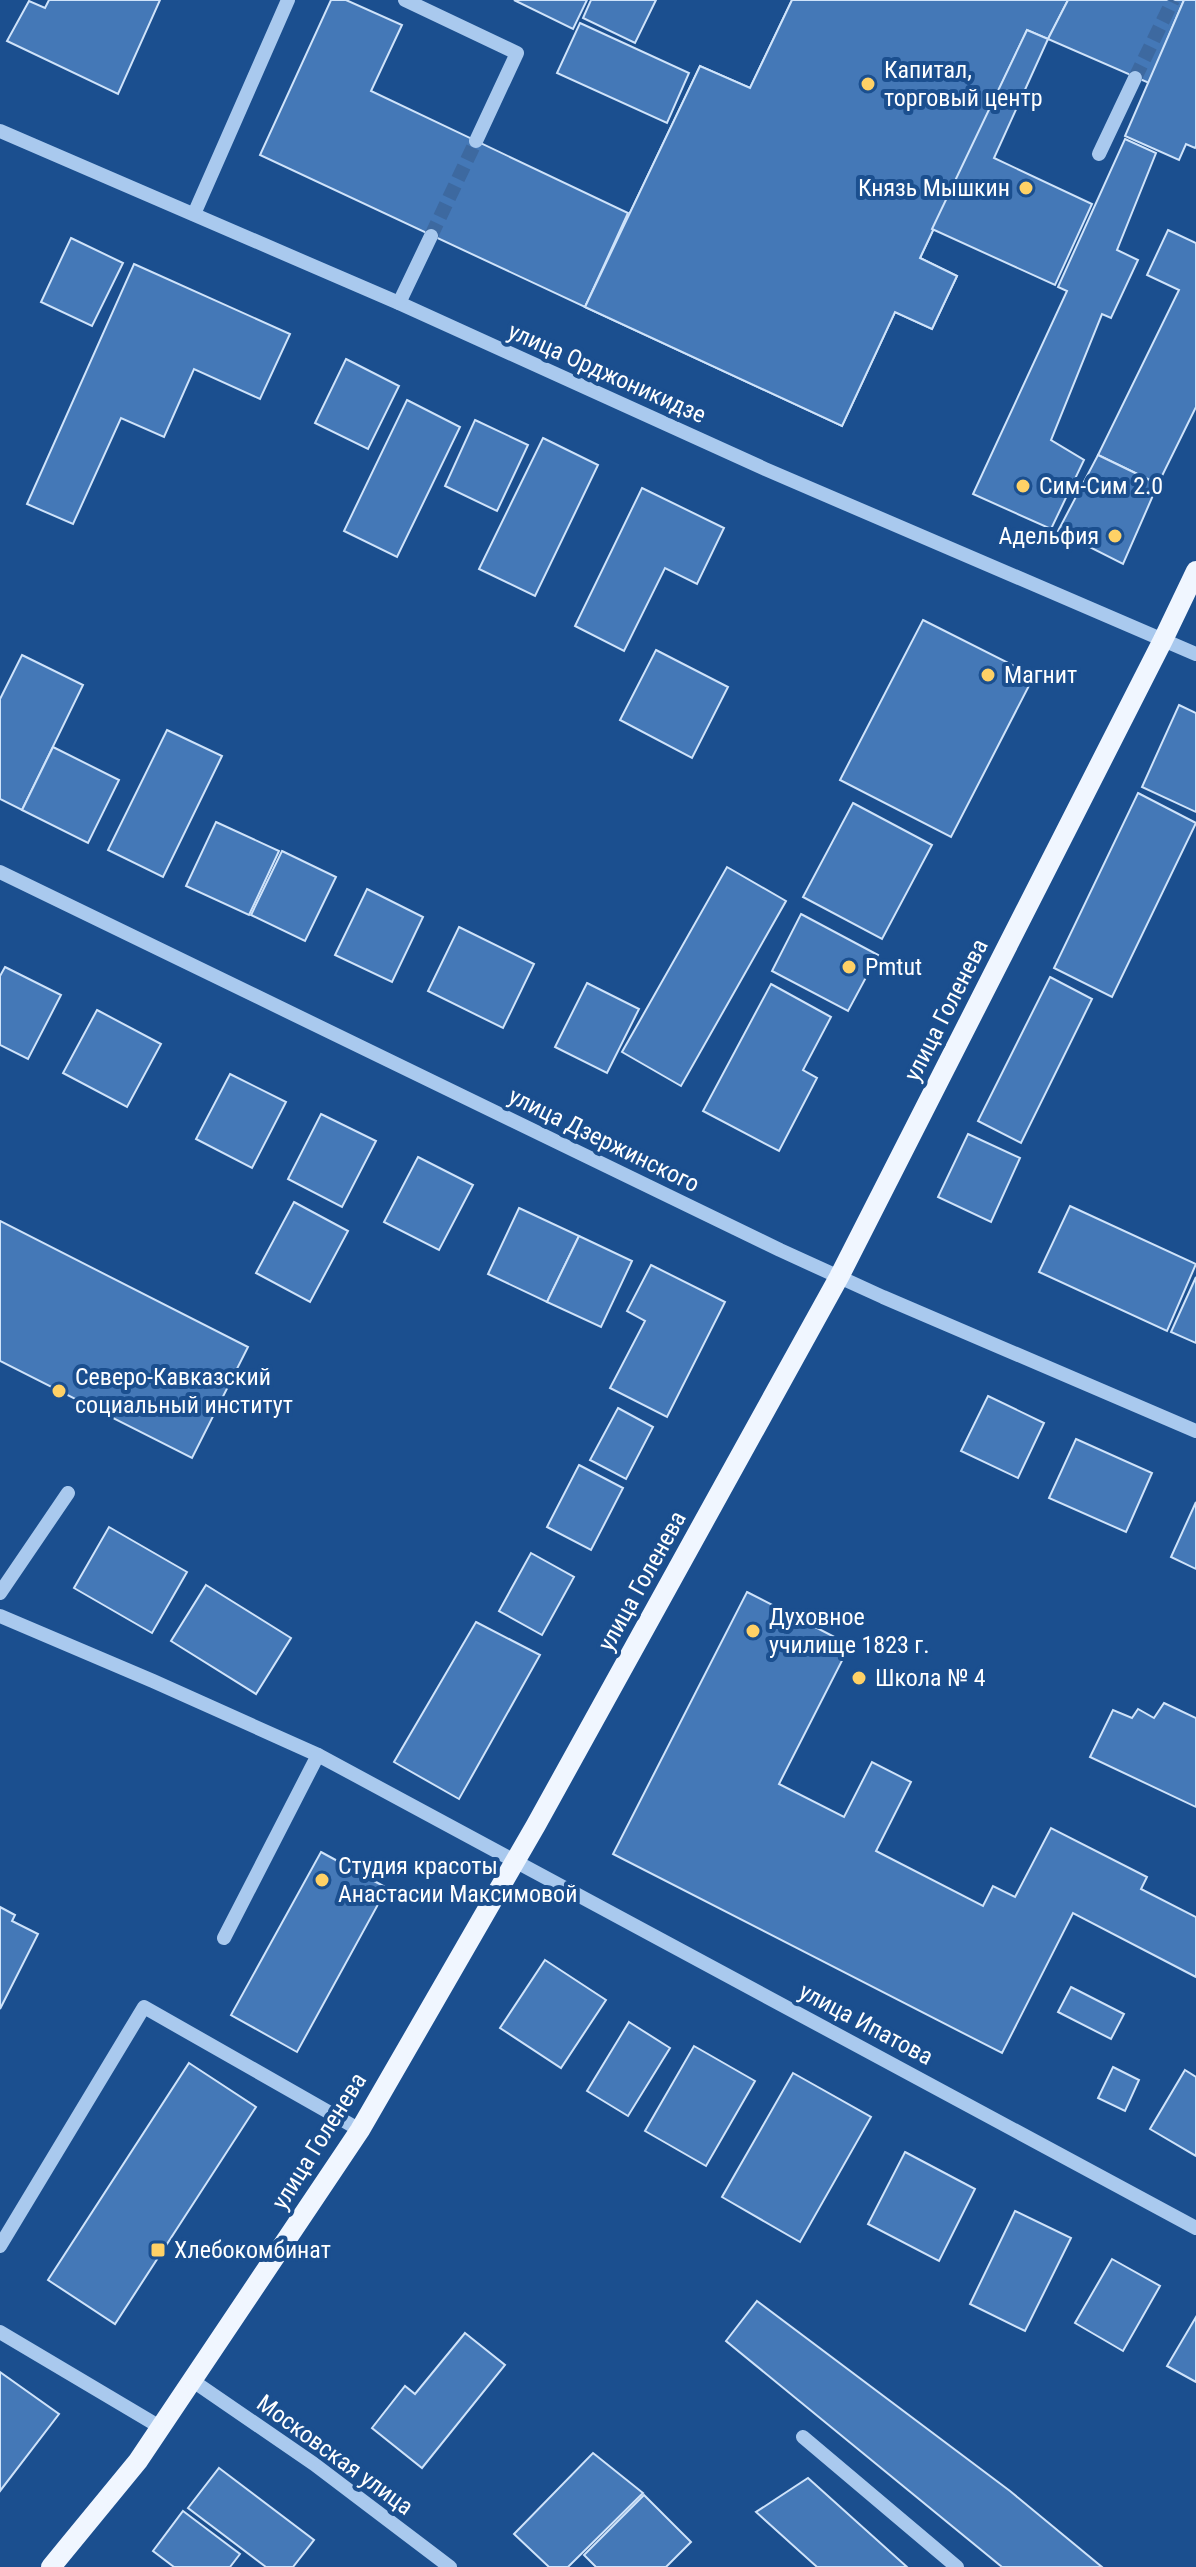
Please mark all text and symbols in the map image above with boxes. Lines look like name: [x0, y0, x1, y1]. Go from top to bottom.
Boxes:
place label: Капитал, торговый центр: [884, 56, 1043, 112]
marker: Капитал, торговый центр: [859, 75, 877, 93]
place label: Князь Мышкин: [858, 174, 1010, 202]
marker: Князь Мышкин: [1017, 179, 1035, 197]
street label: улица Орджоникидзе: [504, 317, 710, 429]
place label: Сим-Сим 2.0: [1039, 472, 1163, 500]
marker: Сим-Сим 2.0: [1014, 477, 1032, 495]
place label: Адельфия: [998, 522, 1099, 550]
marker: Адельфия: [1106, 527, 1124, 545]
place label: Магнит: [1004, 661, 1077, 689]
marker: Магнит: [979, 666, 997, 684]
street label: улица Голенева: [898, 934, 994, 1086]
place label: Pmtut: [865, 953, 922, 981]
marker: Pmtut: [840, 958, 858, 976]
street label: улица Дзержинского: [504, 1082, 704, 1198]
place label: Северо-Кавказский социальный институт: [75, 1363, 293, 1419]
marker: Северо-Кавказский социальный институт: [50, 1382, 68, 1400]
street label: улица Голенева: [592, 1506, 692, 1656]
place label: Духовное училище 1823 г.: [769, 1603, 930, 1659]
marker: Духовное училище 1823 г.: [744, 1622, 762, 1640]
place label: Школа № 4: [875, 1664, 986, 1692]
marker: Школа № 4: [850, 1669, 868, 1687]
place label: Студия красоты Анастасии Максимовой: [338, 1852, 577, 1908]
marker: Студия красоты Анастасии Максимовой: [313, 1871, 331, 1889]
street label: улица Ипатова: [794, 1977, 938, 2071]
street label: улица Голенева: [266, 2068, 372, 2214]
place label: Хлебокомбинат: [174, 2236, 331, 2264]
marker: Хлебокомбинат: [149, 2241, 167, 2259]
street label: Московская улица: [252, 2389, 418, 2521]

